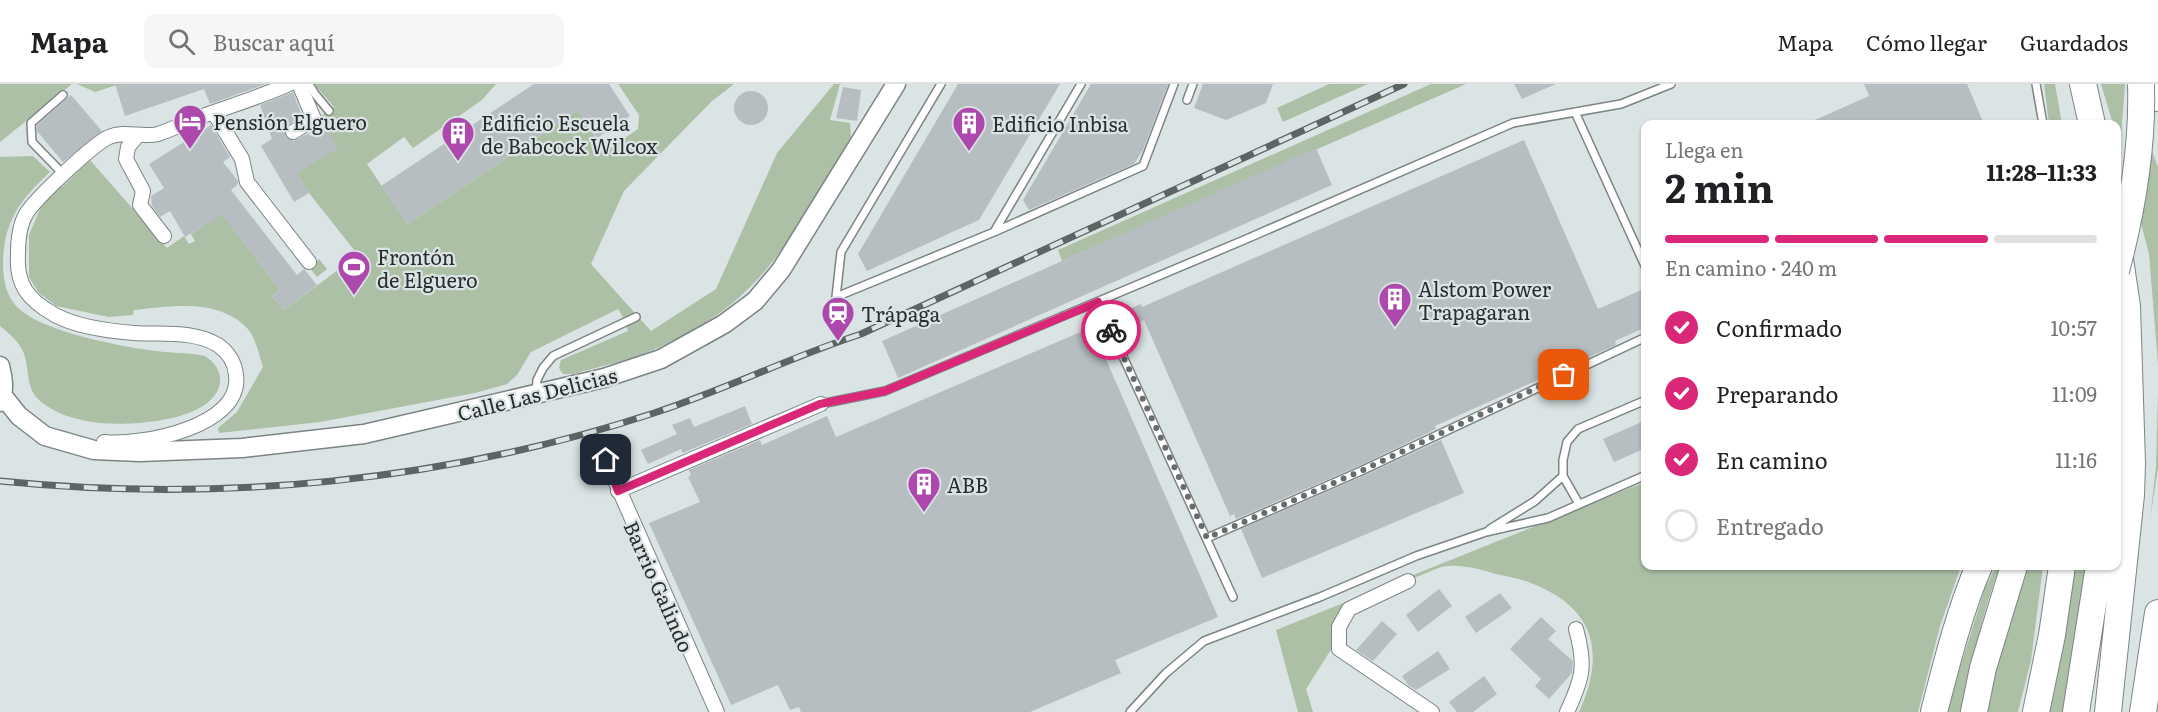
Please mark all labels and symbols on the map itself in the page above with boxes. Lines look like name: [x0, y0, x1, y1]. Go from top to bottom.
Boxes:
hotel icon: Pensión Elguero: [172, 103, 208, 150]
building icon: Edificio Inbisa: [951, 105, 987, 152]
place label: Pensión Elguero: [213, 106, 367, 136]
place label: Edificio Escuela de Babcock Wilcox: [481, 107, 658, 160]
place label: Edificio Inbisa: [992, 108, 1128, 138]
building icon: Edificio Escuela de Babcock Wilcox: [440, 115, 476, 162]
place label: Frontón de Elguero: [377, 241, 478, 294]
sports icon: Frontón de Elguero: [336, 249, 372, 296]
place label: Alstom Power Trapagaran: [1418, 273, 1552, 326]
building icon: Alstom Power Trapagaran: [1377, 281, 1413, 328]
station icon: Trápaga: [820, 295, 856, 342]
place label: Trápaga: [861, 298, 940, 328]
courier: [1081, 300, 1141, 360]
pin: [1538, 349, 1589, 400]
street label: Calle Las Delicias: [454, 359, 620, 427]
pin: [580, 434, 631, 485]
building icon: ABB: [906, 466, 942, 513]
place label: ABB: [947, 469, 988, 499]
street label: Barrio Galindo: [618, 515, 702, 657]

